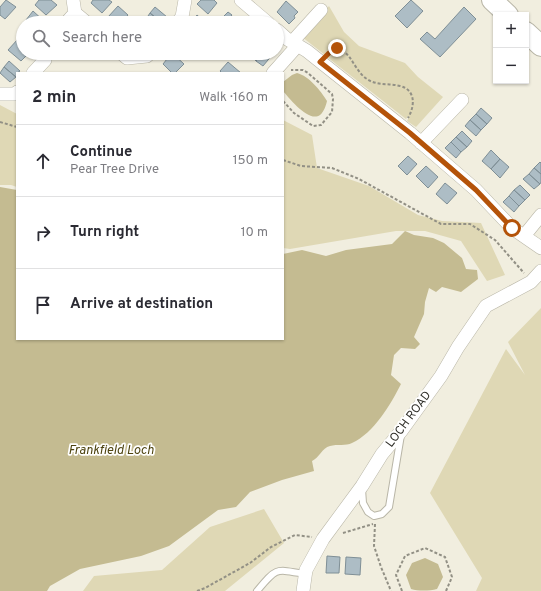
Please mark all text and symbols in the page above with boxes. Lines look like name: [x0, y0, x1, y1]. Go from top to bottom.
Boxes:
map controls: [493, 12, 529, 84]
button: +: [493, 12, 529, 48]
search box: [16, 16, 284, 60]
icon: search: [30, 27, 52, 49]
text: Search here: [62, 29, 142, 48]
route end: [328, 39, 346, 57]
button: −: [493, 48, 529, 84]
text: 2 min: [32, 87, 76, 109]
text: Walk · 160 m: [199, 90, 268, 106]
text: Continue: [70, 143, 132, 162]
icon: ahead: [32, 150, 54, 172]
text: 150 m: [233, 153, 268, 169]
text: Pear Tree Drive: [70, 162, 159, 178]
route start: [503, 219, 521, 237]
icon: right: [32, 222, 54, 244]
text: Turn right: [70, 223, 139, 242]
text: 10 m: [241, 225, 268, 241]
icon: arrive: [32, 294, 54, 316]
text: Arrive at destination: [70, 295, 213, 314]
street label: LOCH ROAD: [382, 388, 435, 451]
water label: Frankfield Loch: [68, 443, 154, 459]

